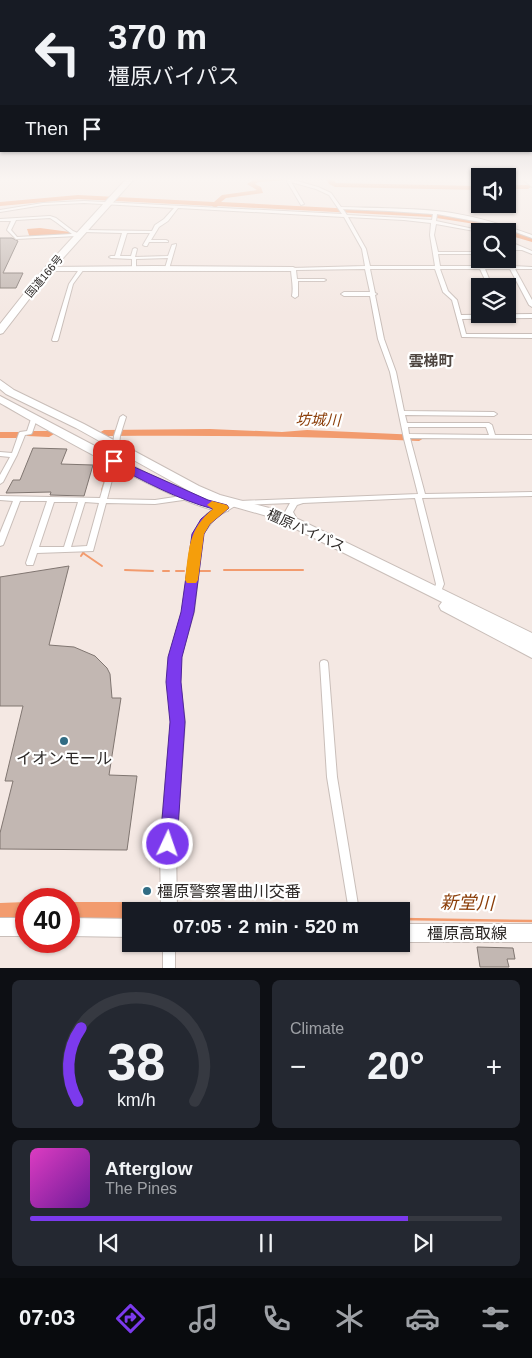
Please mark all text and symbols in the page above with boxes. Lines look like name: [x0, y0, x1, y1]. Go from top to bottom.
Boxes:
text: 370 m: [108, 17, 207, 56]
icon: left: [25, 20, 90, 85]
text: 橿原バイパス: [108, 64, 240, 89]
icon: arrive: [78, 115, 106, 143]
text: Then: [25, 118, 68, 139]
map controls: [471, 168, 516, 323]
button: sound: [471, 168, 516, 213]
button: search: [471, 223, 516, 268]
street label: 国道166号: [23, 252, 65, 300]
button: layers: [471, 278, 516, 323]
district label: 雲梯町: [408, 352, 454, 369]
water label: 坊城川: [295, 411, 343, 428]
pin: [93, 440, 135, 482]
icon: arrive: [100, 447, 128, 475]
street label: 橿原バイパス: [264, 506, 348, 554]
marker: イオンモール: [58, 735, 70, 747]
place label: イオンモール: [16, 750, 112, 767]
position arrow: [141, 817, 193, 869]
place label: 橿原警察署曲川交番: [157, 883, 301, 900]
marker: 橿原警察署曲川交番: [141, 885, 153, 897]
speed limit sign: 40: [15, 888, 80, 953]
water label: 新堂川: [440, 893, 496, 914]
text: 07:05 · 2 min · 520 m: [173, 916, 359, 937]
street label: 橿原高取線: [427, 925, 507, 942]
text: Climate: [290, 1020, 344, 1037]
text: 38: [107, 1033, 165, 1091]
text: 20°: [367, 1045, 425, 1087]
text: −: [290, 1051, 306, 1082]
text: +: [486, 1051, 502, 1082]
text: km/h: [117, 1090, 155, 1110]
text: Afterglow: [105, 1158, 193, 1179]
text: The Pines: [105, 1180, 177, 1197]
icon: previous: [95, 1229, 123, 1257]
icon: pause: [252, 1229, 280, 1257]
icon: next: [409, 1229, 437, 1257]
icon: directions: [113, 1301, 148, 1336]
icon: music: [186, 1301, 221, 1336]
icon: phone: [259, 1301, 294, 1336]
icon: climate: [332, 1301, 367, 1336]
icon: car: [405, 1301, 440, 1336]
icon: filters: [478, 1301, 513, 1336]
text: 07:03: [19, 1305, 75, 1330]

